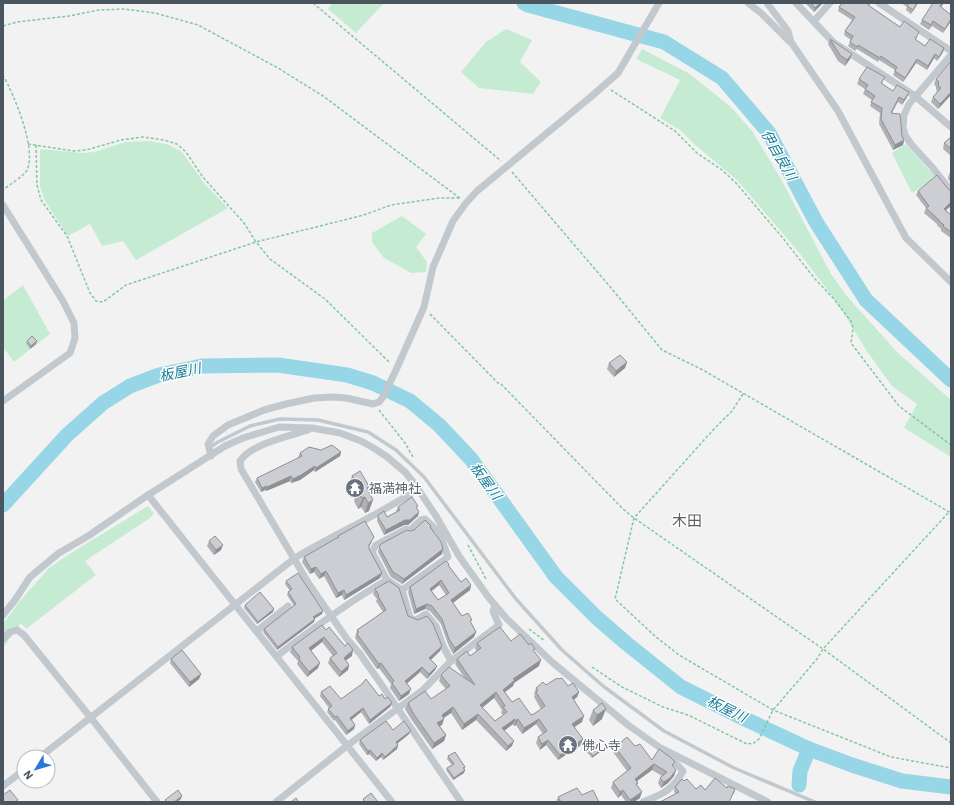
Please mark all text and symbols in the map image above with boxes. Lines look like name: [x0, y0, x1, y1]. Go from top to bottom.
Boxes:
water label: 伊自良川: [757, 126, 802, 185]
water label: 板屋川: [158, 358, 204, 385]
water label: 板屋川: [466, 459, 507, 505]
temple icon: 福満神社: [344, 477, 366, 499]
place label: 福満神社: [369, 480, 421, 497]
district label: 木田: [672, 511, 702, 530]
water label: 板屋川: [704, 692, 752, 727]
temple icon: 佛心寺: [557, 734, 579, 756]
place label: 佛心寺: [582, 737, 621, 754]
north arrow: [16, 749, 56, 789]
text: N: [20, 768, 36, 783]

